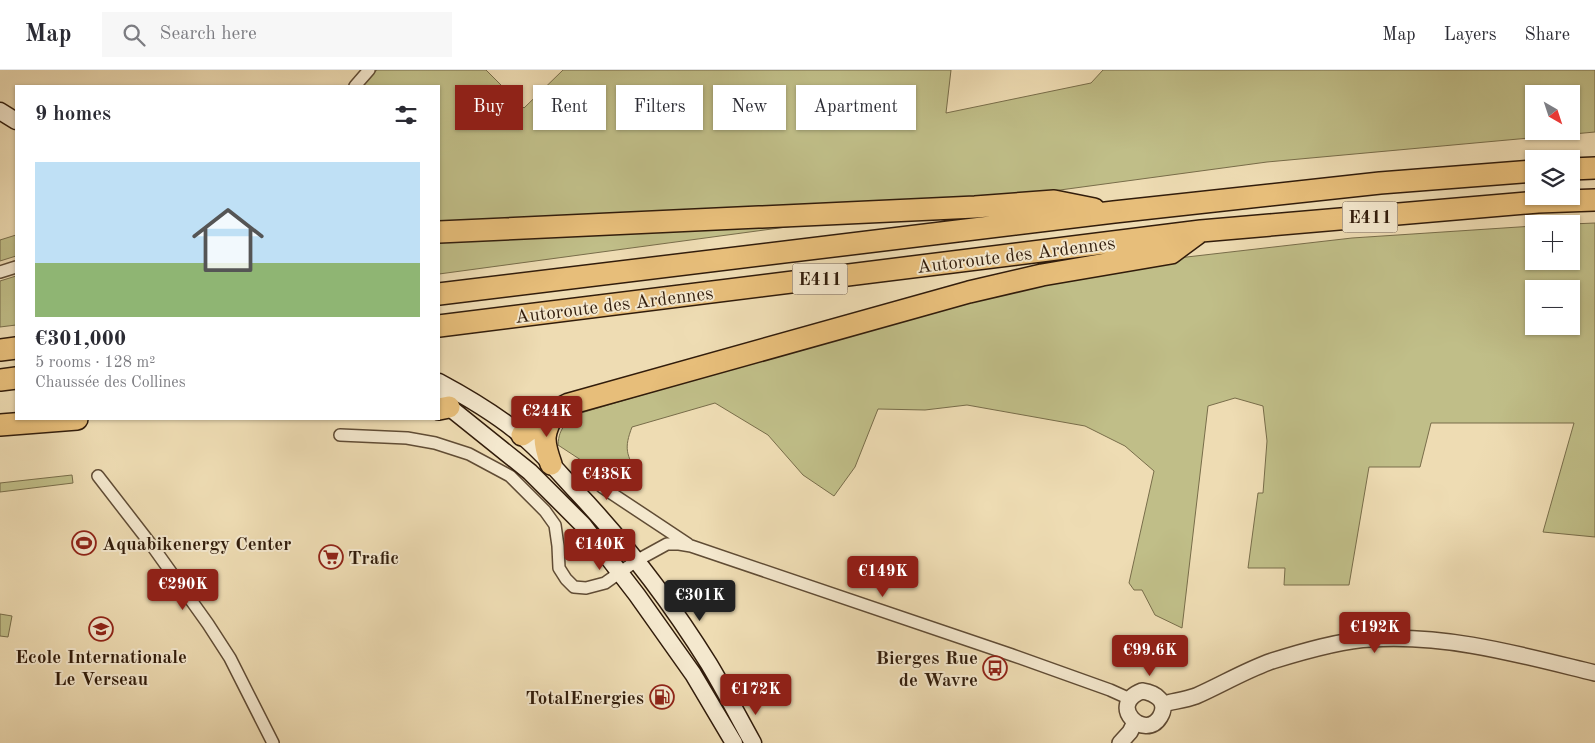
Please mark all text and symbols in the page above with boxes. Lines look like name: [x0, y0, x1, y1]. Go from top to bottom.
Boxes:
search box: [102, 12, 452, 57]
icon: search: [120, 21, 148, 49]
text: Map: [25, 23, 72, 47]
text: Search here: [160, 25, 257, 44]
text: Map: [1382, 26, 1416, 44]
text: Layers: [1444, 26, 1496, 44]
text: Share: [1524, 26, 1570, 44]
chip: Buy: [455, 85, 523, 130]
chip: Rent: [533, 85, 606, 130]
chip: Filters: [616, 85, 703, 130]
chip: New: [713, 85, 786, 130]
chip: Apartment: [796, 85, 916, 130]
north arrow: [1525, 85, 1580, 140]
map controls: [1525, 85, 1580, 335]
icon: filters: [392, 101, 420, 129]
text: 9 homes: [35, 104, 111, 125]
button: layers: [1525, 150, 1580, 205]
icon: home: [183, 195, 273, 285]
road number: E411: [1342, 202, 1398, 232]
button: +: [1525, 215, 1580, 270]
street label: Autoroute des Ardennes: [916, 235, 1116, 278]
road number: E411: [792, 263, 848, 294]
button: −: [1525, 280, 1580, 335]
street label: Autoroute des Ardennes: [514, 285, 714, 328]
text: €301,000: [35, 329, 126, 350]
text: 5 rooms · 128 m²: [35, 355, 155, 371]
text: Chaussée des Collines: [35, 375, 186, 391]
pin: €244K: [512, 396, 582, 438]
text: €244K: [522, 404, 572, 420]
pin: €438K: [572, 458, 642, 501]
text: €438K: [582, 467, 632, 483]
pin: €140K: [565, 528, 635, 571]
sports icon: Aquabikenergy Center: [71, 530, 97, 556]
place label: Aquabikenergy Center: [102, 536, 291, 555]
text: €140K: [575, 537, 625, 553]
supermarket icon: Trafic: [318, 544, 344, 570]
place label: Trafic: [348, 550, 399, 569]
pin: €149K: [848, 556, 918, 598]
text: €149K: [858, 564, 908, 580]
pin: €290K: [148, 568, 218, 611]
text: €290K: [158, 577, 208, 593]
pin: €301K: [665, 580, 735, 622]
text: €301K: [675, 588, 725, 604]
pin: €192K: [1340, 612, 1410, 654]
school or university icon: Ecole Internationale Le Verseau: [88, 616, 114, 642]
text: €192K: [1350, 620, 1400, 636]
pin: €99.6K: [1109, 634, 1191, 677]
text: €99.6K: [1123, 643, 1177, 659]
place label: Ecole Internationale Le Verseau: [15, 649, 187, 690]
place label: Bierges Rue de Wavre: [875, 650, 978, 691]
bus stop icon: Bierges Rue de Wavre: [982, 655, 1008, 681]
pin: €172K: [721, 674, 791, 716]
text: €172K: [731, 682, 781, 698]
fuel station icon: TotalEnergies: [649, 684, 675, 710]
place label: TotalEnergies: [525, 690, 644, 709]

